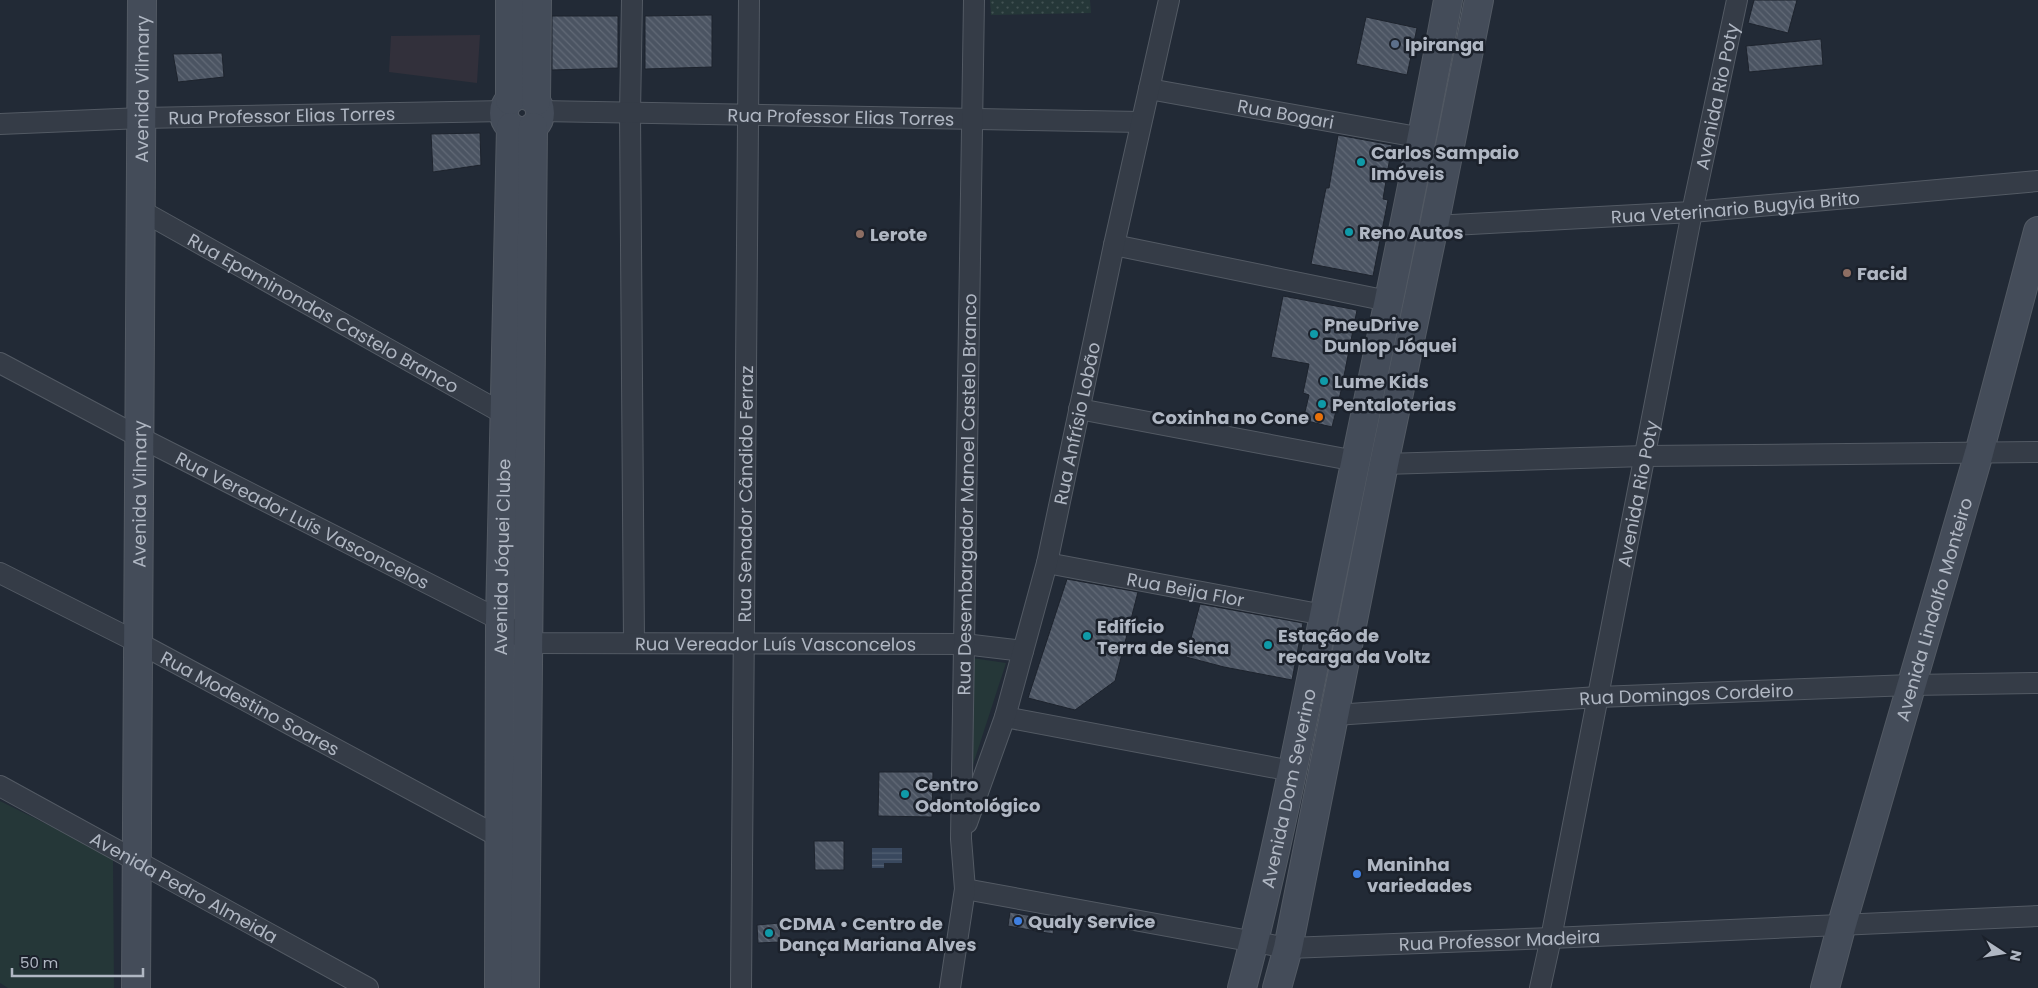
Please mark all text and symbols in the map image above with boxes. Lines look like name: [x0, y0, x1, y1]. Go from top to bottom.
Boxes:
street label: Avenida Vilmary: [129, 15, 154, 163]
street label: Avenida Rio Poty: [1689, 21, 1744, 172]
place label: Ipiranga: [1405, 32, 1484, 57]
marker: Ipiranga: [1389, 38, 1401, 50]
street label: Rua Bogari: [1236, 93, 1336, 134]
street label: Rua Professor Elias Torres: [168, 101, 396, 130]
street label: Rua Professor Elias Torres: [727, 102, 955, 131]
place label: Carlos Sampaio Imóveis: [1371, 140, 1519, 186]
marker: Carlos Sampaio Imóveis: [1355, 156, 1367, 168]
street label: Rua Veterinario Bugyia Brito: [1610, 185, 1861, 229]
place label: Reno Autos: [1359, 220, 1463, 245]
place label: Lerote: [870, 222, 927, 247]
marker: Reno Autos: [1343, 226, 1355, 238]
street label: Rua Epaminondas Castelo Branco: [183, 227, 463, 399]
marker: Lerote: [854, 228, 866, 240]
place label: Facid: [1857, 261, 1908, 286]
marker: Facid: [1841, 267, 1853, 279]
street label: Rua Desembargador Manoel Castelo Branco: [951, 293, 982, 696]
place label: PneuDrive Dunlop Jóquei: [1324, 312, 1457, 358]
marker: PneuDrive Dunlop Jóquei: [1308, 328, 1320, 340]
street label: Rua Anfrísio Lobão: [1047, 340, 1106, 507]
street label: Rua Senador Cândido Ferraz: [731, 365, 759, 623]
place label: Lume Kids: [1334, 369, 1429, 394]
marker: Lume Kids: [1318, 375, 1330, 387]
place label: Pentaloterias: [1332, 392, 1456, 417]
marker: Pentaloterias: [1316, 398, 1328, 410]
place label: Coxinha no Cone: [1152, 405, 1309, 430]
marker: Coxinha no Cone: [1313, 411, 1325, 423]
street label: Avenida Rio Poty: [1611, 418, 1664, 569]
street label: Avenida Vilmary: [126, 420, 152, 568]
street label: Rua Vereador Luís Vasconcelos: [172, 445, 434, 595]
street label: Avenida Jóquei Clube: [487, 458, 516, 656]
street label: Avenida Lindolfo Monteiro: [1889, 495, 1978, 724]
street label: Rua Beija Flor: [1125, 566, 1247, 612]
place label: Edifício Terra de Siena: [1097, 614, 1229, 660]
place label: Estação de recarga da Voltz: [1278, 623, 1430, 669]
marker: Edifício Terra de Siena: [1081, 630, 1093, 642]
street label: Rua Vereador Luís Vasconcelos: [635, 631, 916, 656]
marker: Estação de recarga da Voltz: [1262, 639, 1274, 651]
street label: Rua Modestino Soares: [156, 645, 344, 761]
street label: Rua Domingos Cordeiro: [1578, 677, 1794, 711]
street label: Avenida Dom Severino: [1255, 686, 1321, 891]
place label: Centro Odontológico: [915, 772, 1040, 818]
marker: Centro Odontológico: [899, 788, 911, 800]
street label: Avenida Pedro Almeida: [86, 825, 282, 949]
place label: Maninha variedades: [1367, 852, 1472, 898]
marker: Maninha variedades: [1351, 868, 1363, 880]
place label: Qualy Service: [1028, 909, 1155, 934]
place label: CDMA • Centro de Dança Mariana Alves: [779, 911, 977, 957]
marker: Qualy Service: [1012, 915, 1024, 927]
street label: Rua Professor Madeira: [1398, 923, 1601, 956]
marker: CDMA • Centro de Dança Mariana Alves: [763, 927, 775, 939]
north arrow: [1978, 928, 2028, 978]
scale bar: [12, 946, 144, 978]
text: N: [2005, 948, 2027, 963]
text: 50 m: [20, 952, 58, 973]

